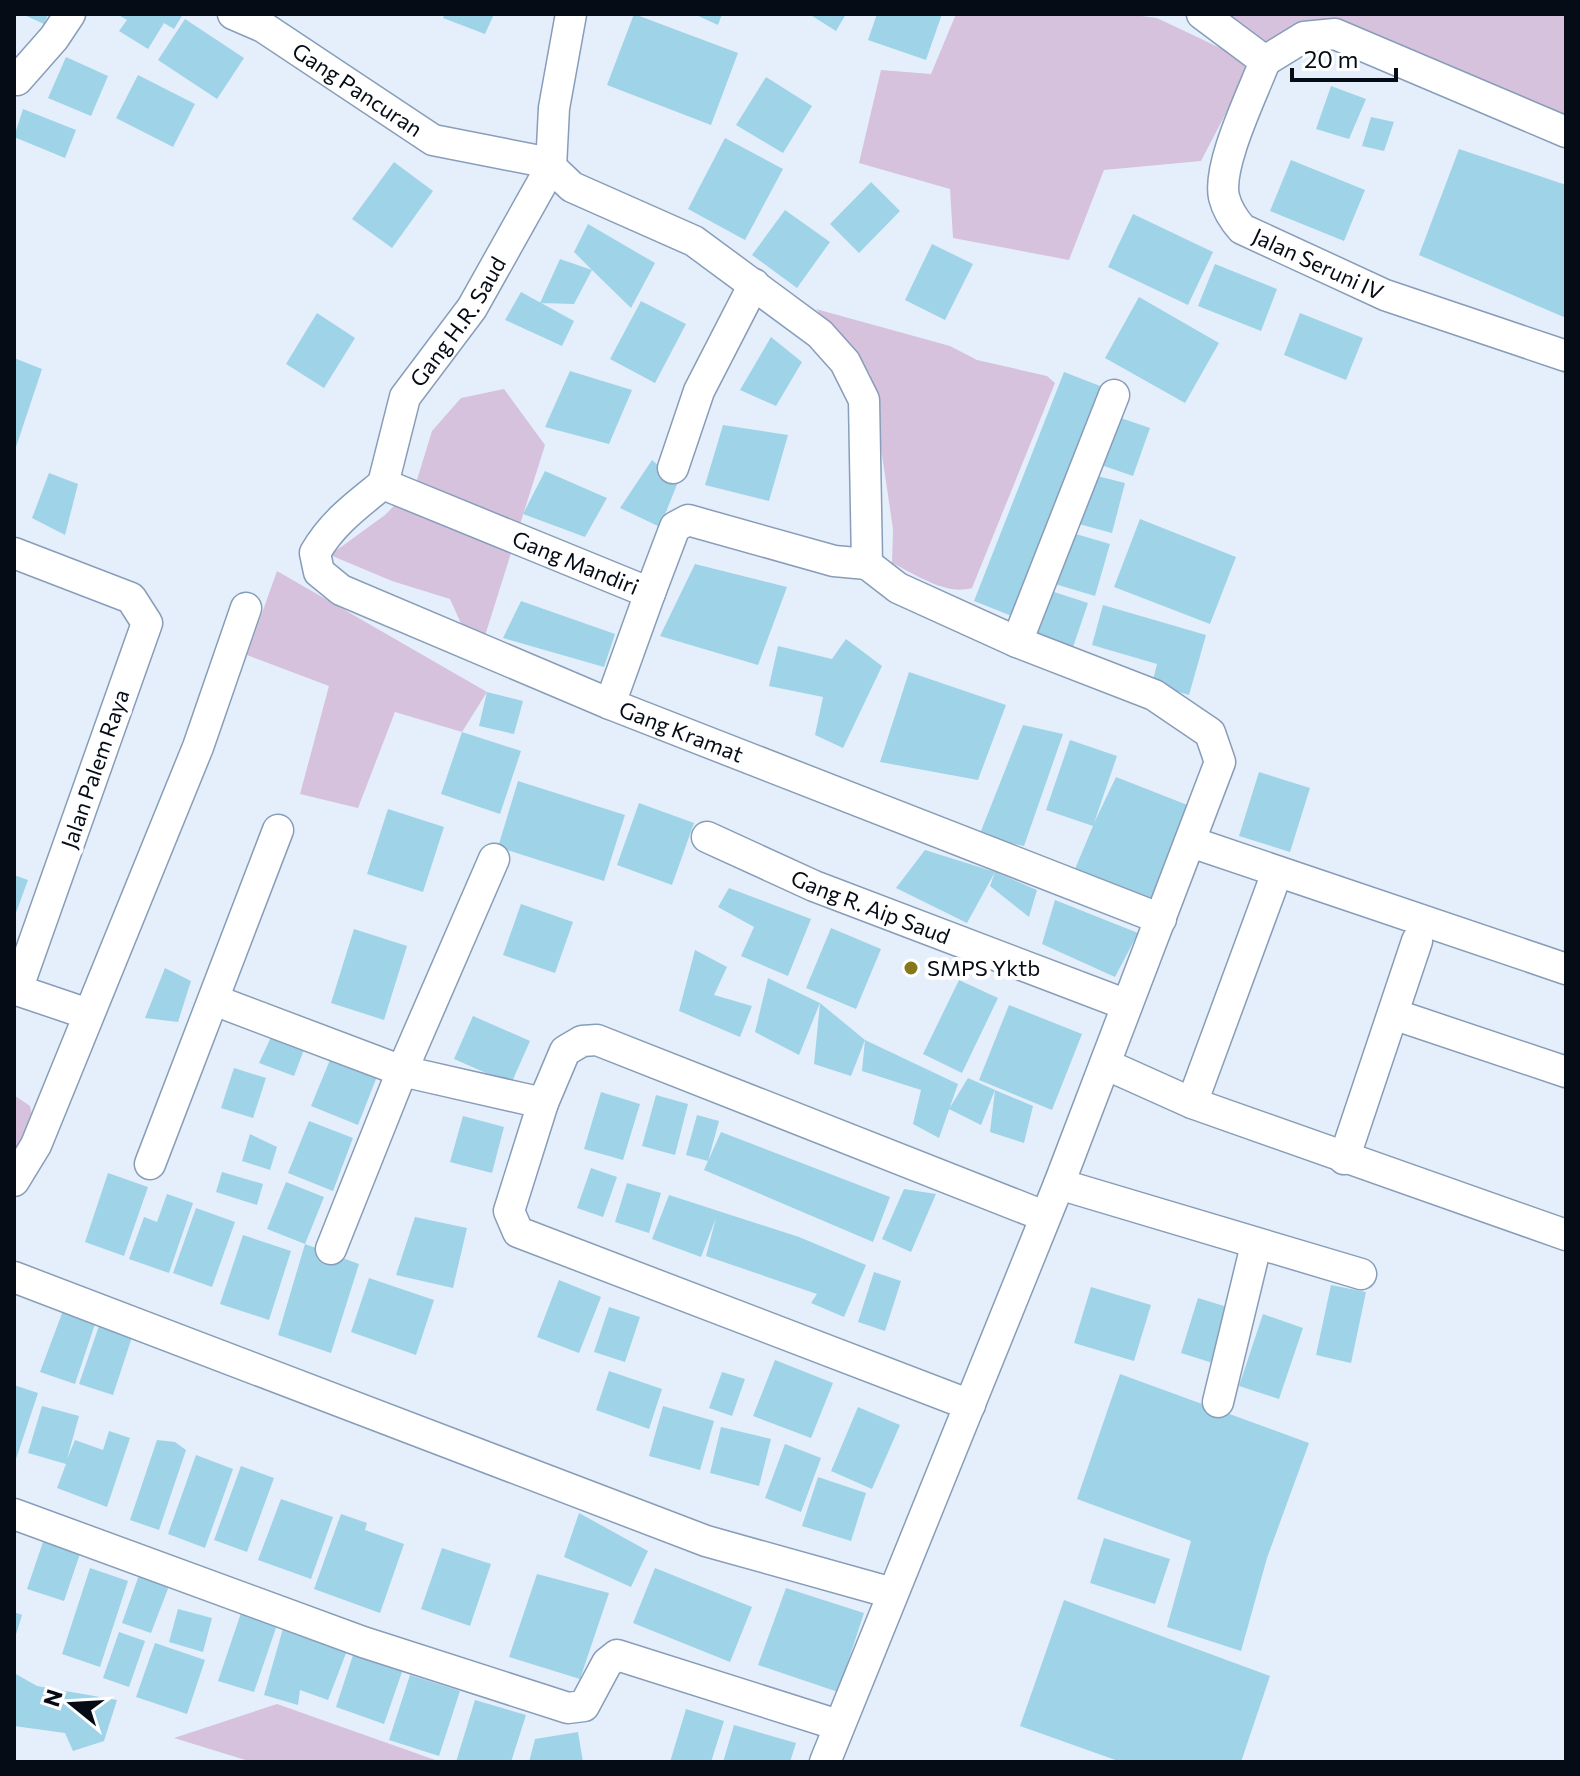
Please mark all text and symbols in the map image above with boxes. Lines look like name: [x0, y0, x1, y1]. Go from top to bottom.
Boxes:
scale bar: [1292, 32, 1396, 82]
street label: Gang Pancuran: [288, 36, 428, 142]
text: 20 m: [1304, 44, 1358, 73]
street label: Jalan Seruni IV: [1248, 222, 1388, 305]
street label: Gang H.R. Saud: [404, 252, 511, 392]
street label: Gang Mandiri: [509, 524, 643, 600]
street label: Jalan Palem Raya: [55, 686, 134, 852]
street label: Gang Kramat: [615, 695, 747, 768]
street label: Gang R. Aip Saud: [787, 863, 954, 949]
place label: SMPS Yktb: [927, 954, 1040, 981]
marker: SMPS Yktb: [902, 959, 920, 977]
north arrow: [32, 1664, 112, 1744]
text: N: [37, 1686, 68, 1710]

